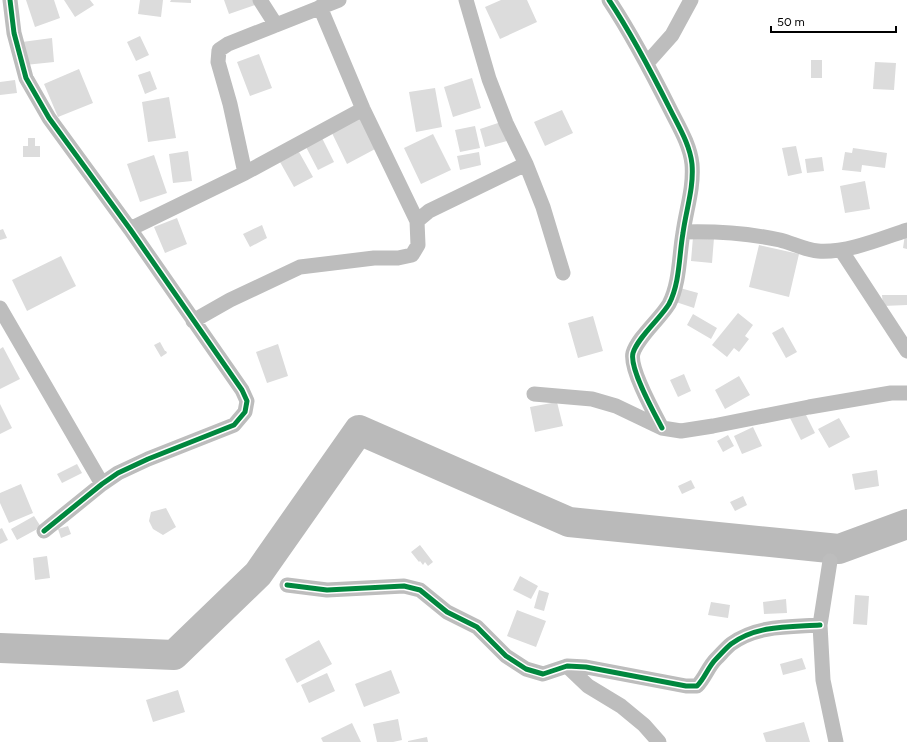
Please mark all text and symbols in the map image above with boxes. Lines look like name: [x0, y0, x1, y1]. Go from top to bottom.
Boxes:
scale bar: [771, 8, 896, 34]
text: 50 m: [777, 15, 805, 29]

